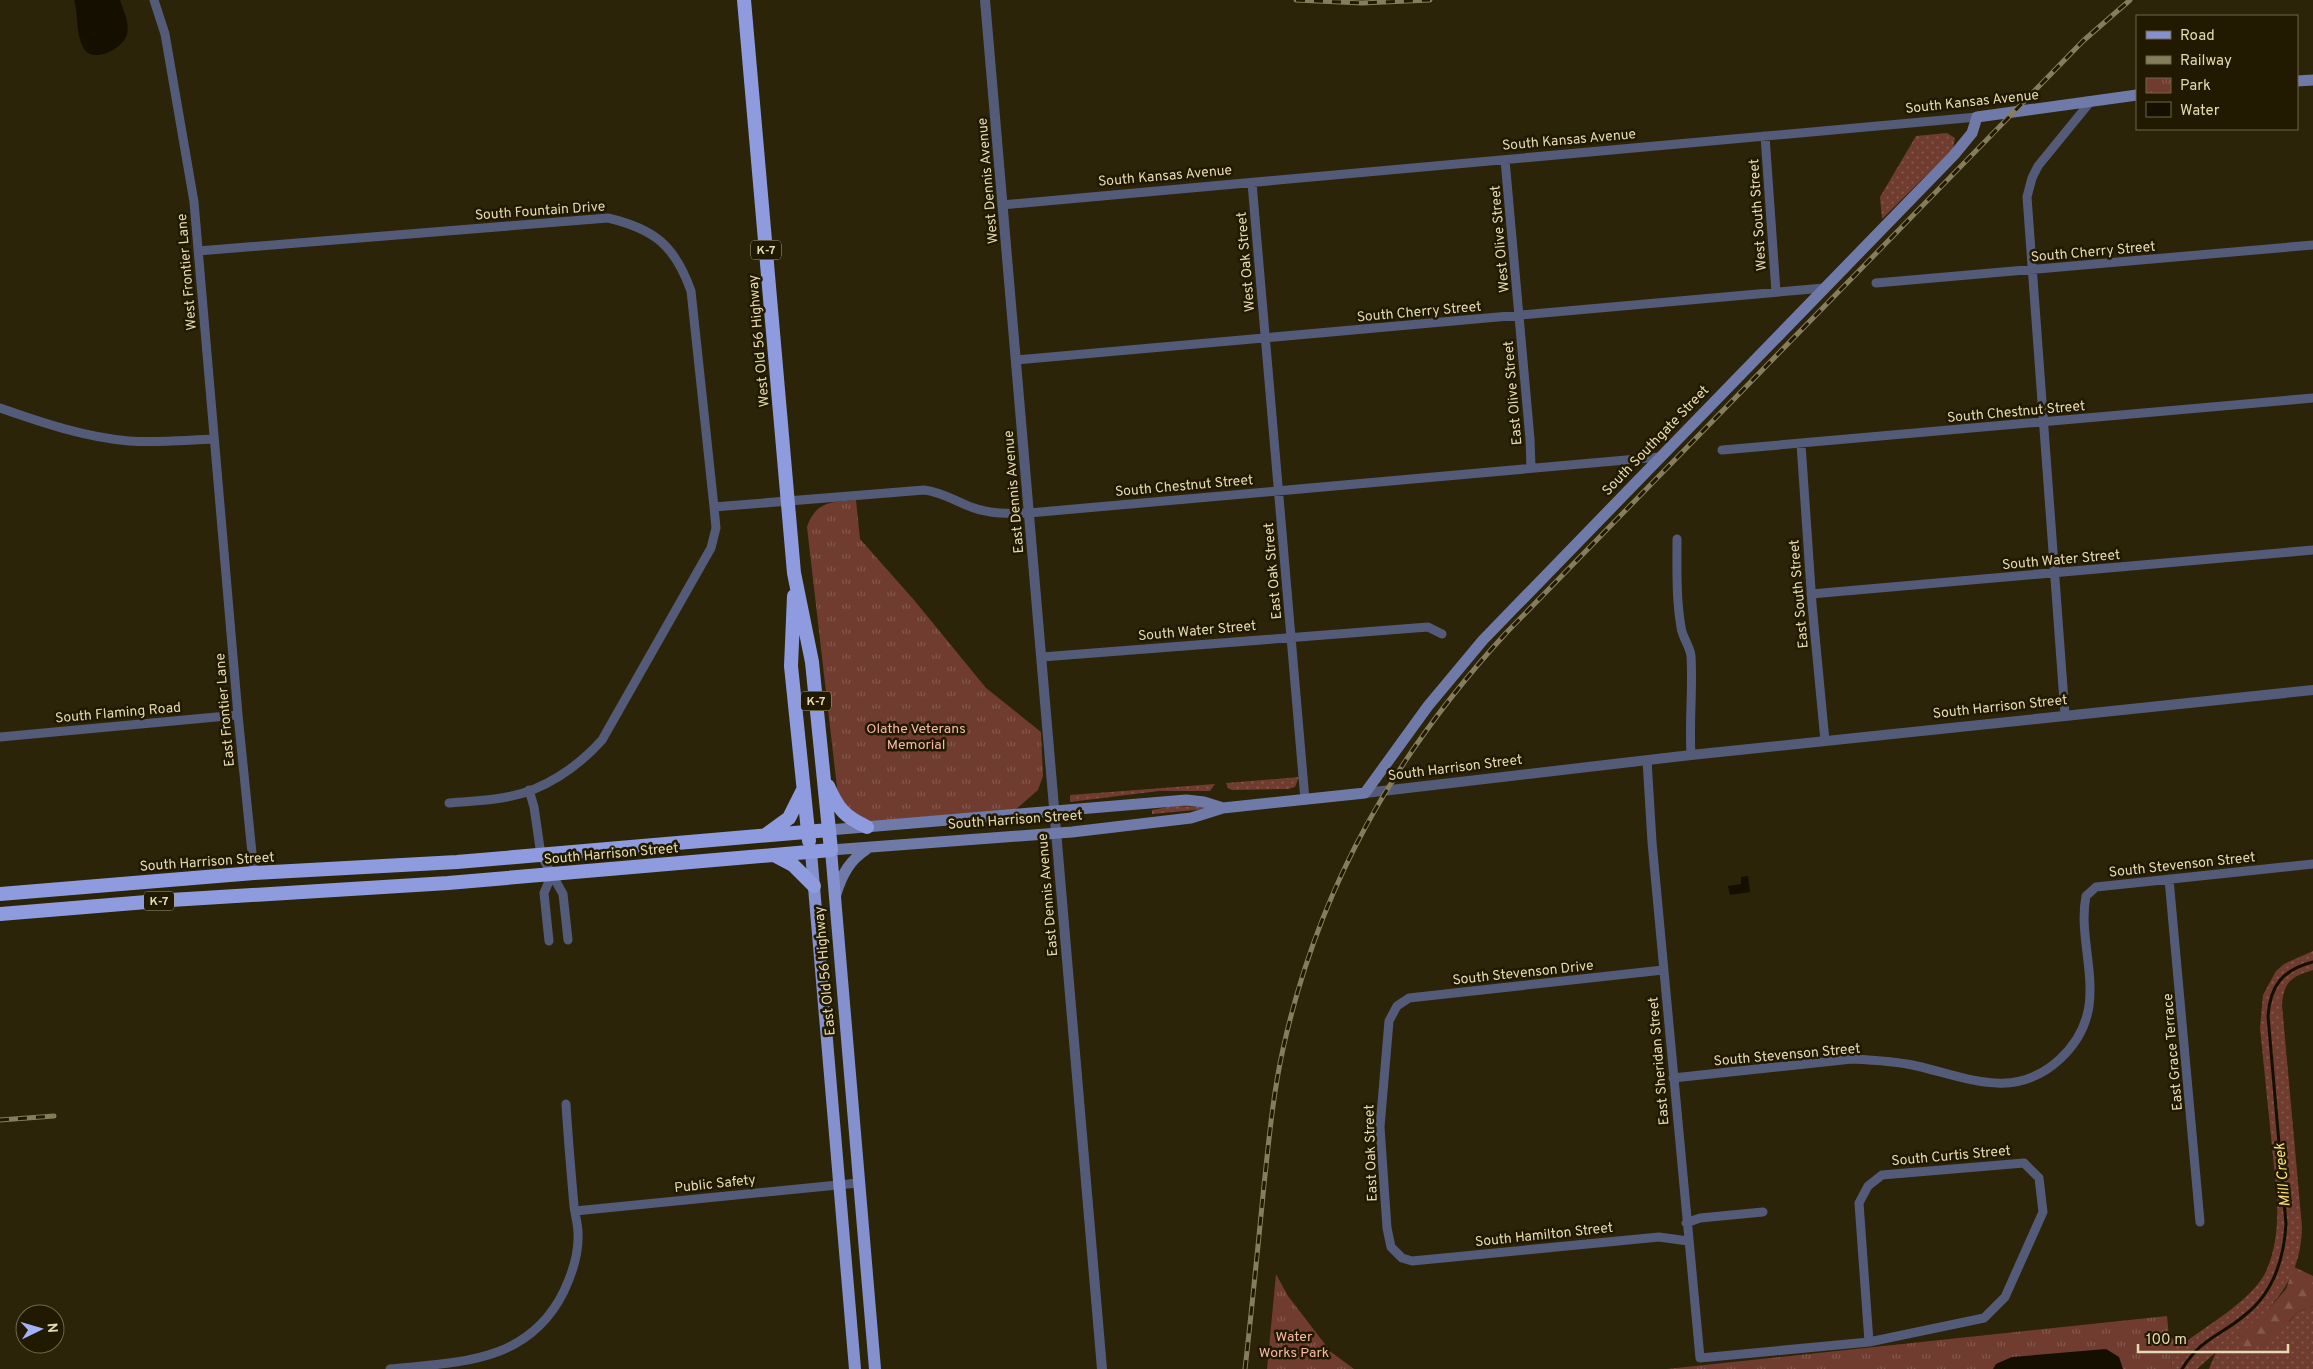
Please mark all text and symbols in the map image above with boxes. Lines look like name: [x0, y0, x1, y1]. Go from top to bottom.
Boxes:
legend: [2136, 15, 2298, 130]
text: Road: [2180, 27, 2215, 46]
text: Railway: [2180, 52, 2232, 71]
text: Park: [2180, 77, 2211, 96]
street label: South Kansas Avenue: [1904, 87, 2040, 118]
text: Water: [2180, 102, 2220, 121]
street label: West Dennis Avenue: [975, 117, 1002, 245]
street label: South Kansas Avenue: [1501, 126, 1637, 155]
street label: West South Street: [1746, 158, 1771, 272]
street label: South Kansas Avenue: [1097, 162, 1233, 191]
street label: West Olive Street: [1487, 184, 1514, 293]
street label: South Fountain Drive: [474, 198, 606, 225]
street label: West Oak Street: [1234, 211, 1259, 313]
street label: West Frontier Lane: [174, 213, 201, 331]
street label: South Cherry Street: [2030, 239, 2156, 266]
road number: K-7: [751, 240, 781, 260]
street label: West Old 56 Highway: [745, 274, 774, 408]
street label: South Cherry Street: [1356, 299, 1482, 326]
street label: East Olive Street: [1500, 340, 1527, 446]
street label: South Southgate Street: [1599, 382, 1713, 500]
street label: South Chestnut Street: [1946, 398, 2086, 427]
street label: East Dennis Avenue: [1001, 430, 1028, 554]
street label: South Chestnut Street: [1114, 472, 1254, 501]
street label: East Oak Street: [1261, 522, 1286, 620]
street label: East South Street: [1786, 539, 1813, 649]
street label: South Water Street: [2001, 547, 2121, 574]
street label: South Water Street: [1137, 618, 1257, 645]
street label: East Frontier Lane: [212, 652, 239, 767]
road number: K-7: [801, 691, 831, 710]
street label: South Harrison Street: [1932, 692, 2068, 723]
street label: South Flaming Road: [55, 700, 182, 727]
park label: Olathe Veterans Memorial: [866, 721, 966, 754]
street label: South Harrison Street: [1387, 752, 1523, 785]
street label: South Harrison Street: [947, 807, 1083, 834]
street label: East Dennis Avenue: [1035, 833, 1062, 957]
street label: South Harrison Street: [543, 840, 679, 869]
street label: South Harrison Street: [139, 849, 275, 876]
street label: South Stevenson Street: [2108, 849, 2256, 882]
road number: K-7: [144, 891, 174, 910]
street label: East Old 56 Highway: [811, 906, 840, 1036]
street label: South Stevenson Drive: [1452, 958, 1595, 989]
street label: East Grace Terrace: [2160, 992, 2187, 1111]
street label: East Sheridan Street: [1645, 996, 1674, 1126]
street label: South Stevenson Street: [1713, 1041, 1861, 1070]
street label: East Oak Street: [1361, 1104, 1382, 1202]
water label: Mill Creek: [2271, 1142, 2296, 1208]
street label: South Curtis Street: [1891, 1143, 2011, 1170]
street label: Public Safety: [674, 1172, 757, 1197]
street label: South Hamilton Street: [1474, 1220, 1614, 1251]
north arrow: [15, 1304, 65, 1354]
text: N: [43, 1322, 60, 1334]
scale bar: [2138, 1322, 2288, 1354]
park label: Water Works Park: [1259, 1329, 1329, 1362]
text: 100 m: [2146, 1331, 2187, 1350]

